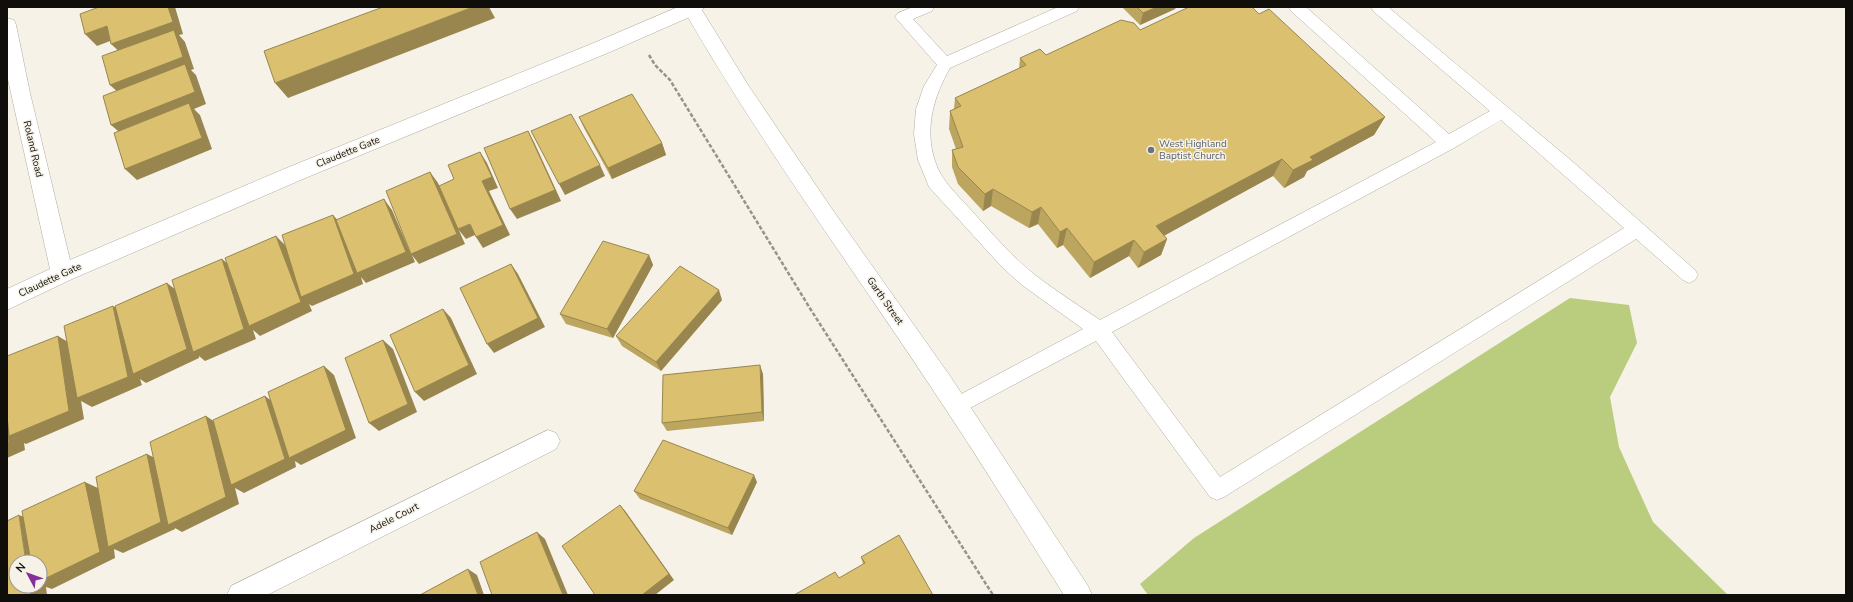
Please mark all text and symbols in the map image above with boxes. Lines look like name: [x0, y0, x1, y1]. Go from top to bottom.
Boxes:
street label: Roland Road: [20, 119, 46, 179]
street label: Claudette Gate: [314, 133, 382, 171]
place label: West Highland Baptist Church: [1159, 137, 1227, 163]
marker: West Highland Baptist Church: [1146, 145, 1156, 155]
street label: Claudette Gate: [16, 259, 84, 301]
street label: Garth Street: [863, 274, 907, 328]
street label: Adele Court: [367, 499, 422, 537]
north arrow: [8, 554, 48, 594]
text: N: [12, 560, 29, 576]

